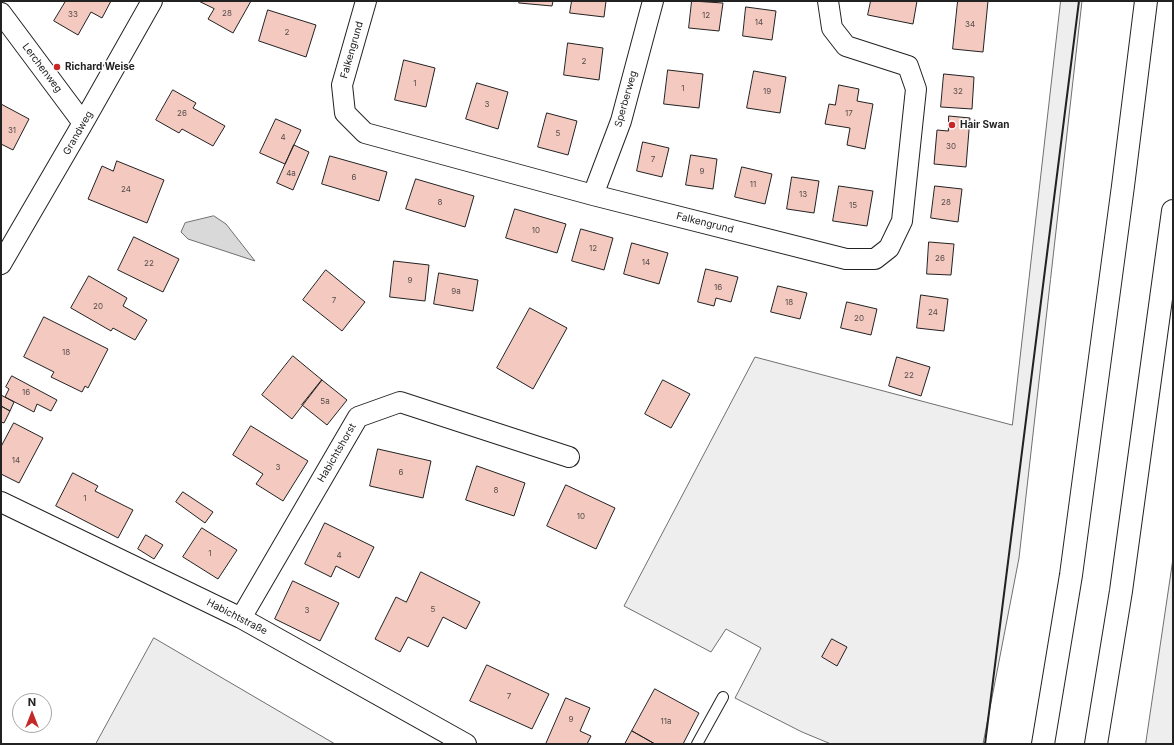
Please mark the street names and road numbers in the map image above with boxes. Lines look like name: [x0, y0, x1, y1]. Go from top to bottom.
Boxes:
street label: Falkengrund: [338, 20, 366, 80]
street label: Lerchenweg: [20, 41, 64, 95]
street label: Sperberweg: [612, 69, 640, 129]
street label: Grandweg: [61, 109, 95, 157]
street label: Falkengrund: [675, 210, 735, 236]
street label: Habichtshorst: [315, 421, 359, 485]
street label: Habichtstraße: [205, 597, 269, 637]

